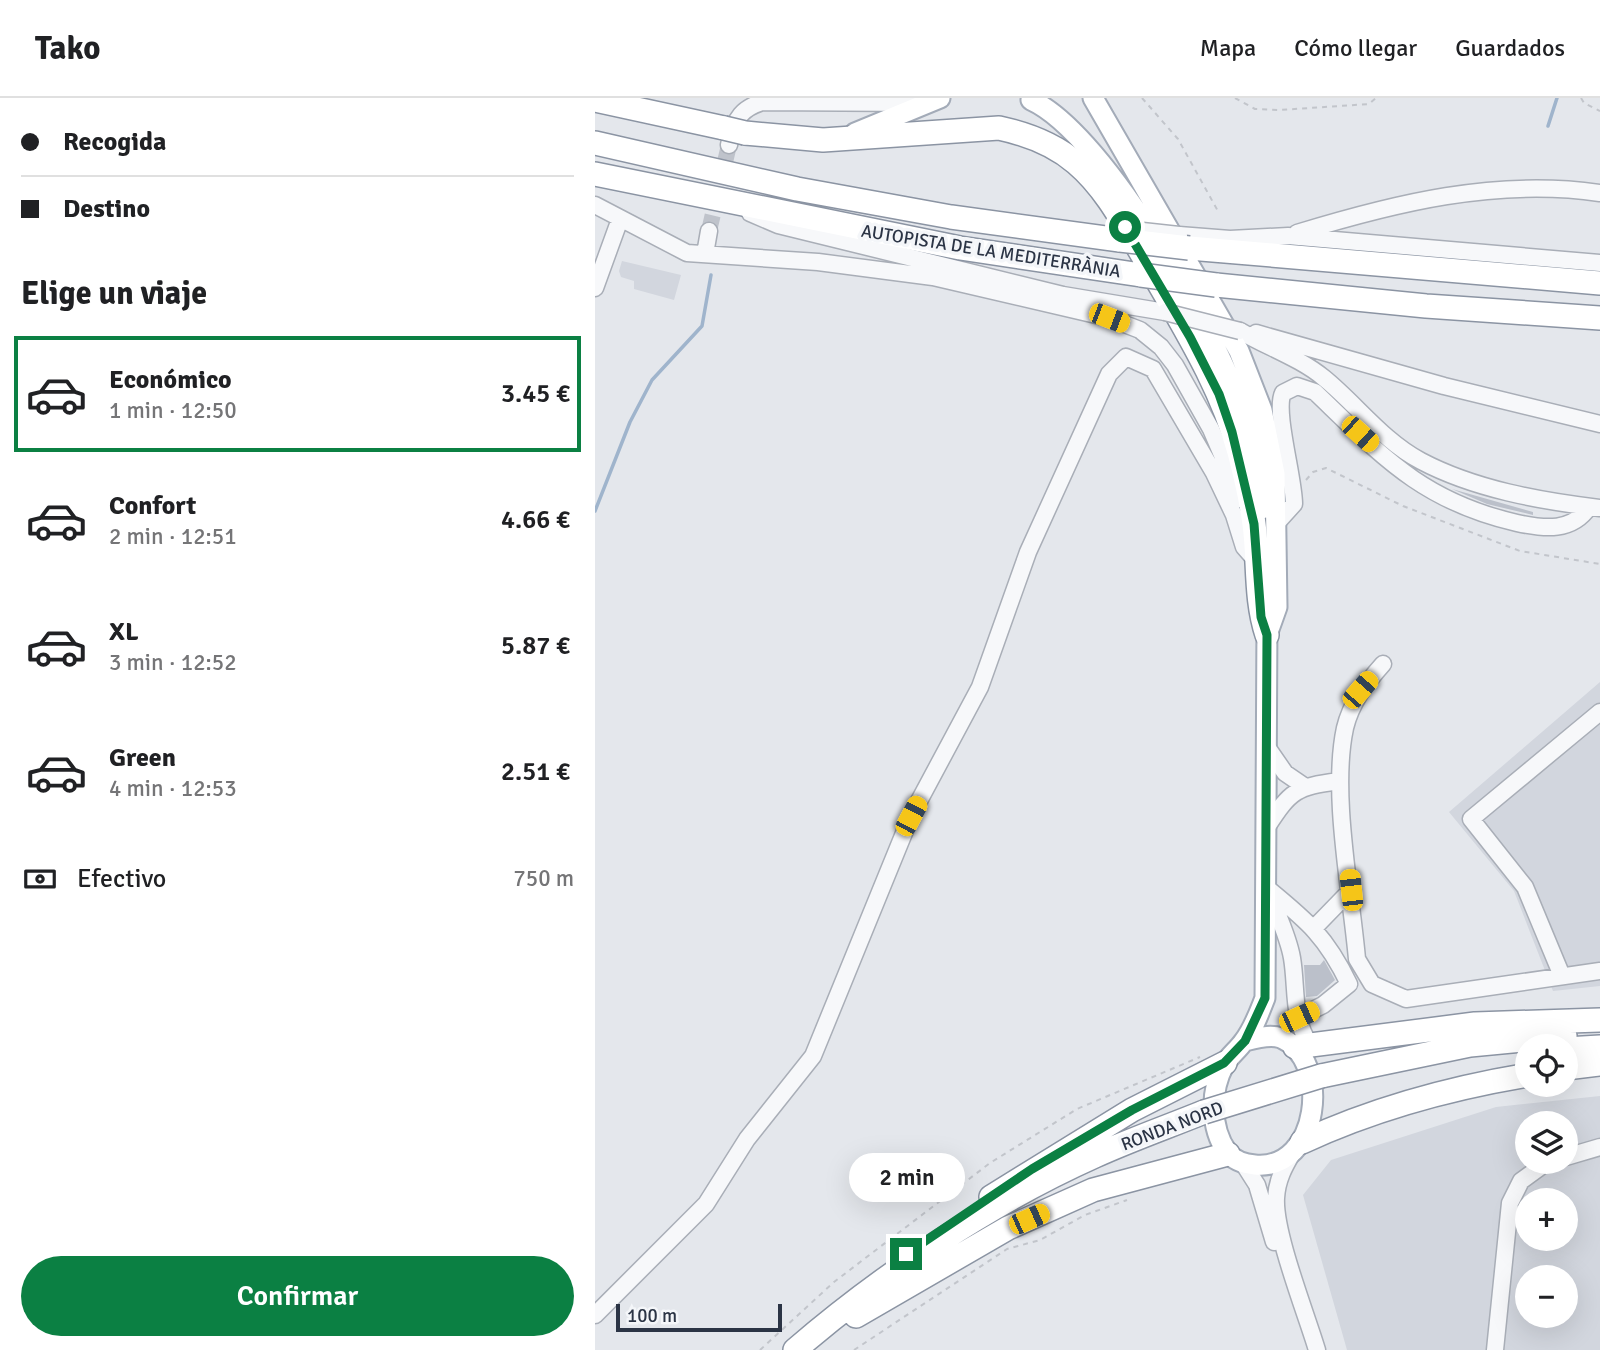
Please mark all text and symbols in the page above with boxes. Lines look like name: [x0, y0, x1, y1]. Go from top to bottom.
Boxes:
text: Tako: [35, 28, 100, 69]
text: Mapa: [1200, 33, 1256, 63]
text: Cómo llegar: [1294, 33, 1417, 63]
text: Guardados: [1455, 33, 1565, 63]
text: Recogida: [63, 126, 166, 158]
text: Destino: [63, 193, 150, 225]
route start: [1109, 211, 1141, 243]
street label: AUTOPISTA DE LA MEDITERRÀNIA: [860, 220, 1122, 282]
text: Elige un viaje: [21, 274, 207, 313]
car: [1086, 301, 1133, 335]
icon: car: [25, 363, 88, 426]
text: Económico: [109, 364, 232, 396]
text: 3.45 €: [501, 378, 570, 410]
text: 1 min · 12:50: [109, 396, 237, 425]
car: [1338, 412, 1383, 456]
icon: car: [25, 489, 88, 552]
text: Confort: [109, 490, 196, 522]
text: 4.66 €: [501, 504, 570, 536]
text: 2 min · 12:51: [109, 522, 237, 551]
icon: car: [25, 615, 88, 678]
text: XL: [109, 616, 139, 648]
text: 5.87 €: [501, 630, 570, 662]
text: 3 min · 12:52: [109, 648, 237, 677]
car: [1339, 667, 1382, 713]
icon: car: [25, 741, 88, 804]
text: Green: [109, 742, 176, 774]
text: 2.51 €: [501, 756, 570, 788]
text: 4 min · 12:53: [109, 774, 237, 803]
car: [892, 793, 931, 839]
icon: cash: [21, 860, 59, 898]
text: Efectivo: [77, 863, 166, 895]
text: 750 m: [513, 864, 574, 893]
car: [1339, 868, 1364, 912]
car: [1276, 999, 1323, 1035]
map controls: [1515, 1034, 1578, 1328]
button: locate: [1515, 1034, 1578, 1097]
street label: RONDA NORD: [1118, 1096, 1226, 1156]
button: layers: [1515, 1111, 1578, 1174]
callout: 2 min: [848, 1152, 964, 1202]
text: 2 min: [879, 1163, 935, 1192]
button: +: [1515, 1188, 1578, 1251]
car: [1006, 1201, 1053, 1237]
route end: [890, 1238, 922, 1270]
button: Confirmar: [21, 1256, 574, 1336]
button: −: [1515, 1265, 1578, 1328]
scale bar: [616, 1301, 782, 1333]
text: 100 m: [627, 1304, 677, 1328]

